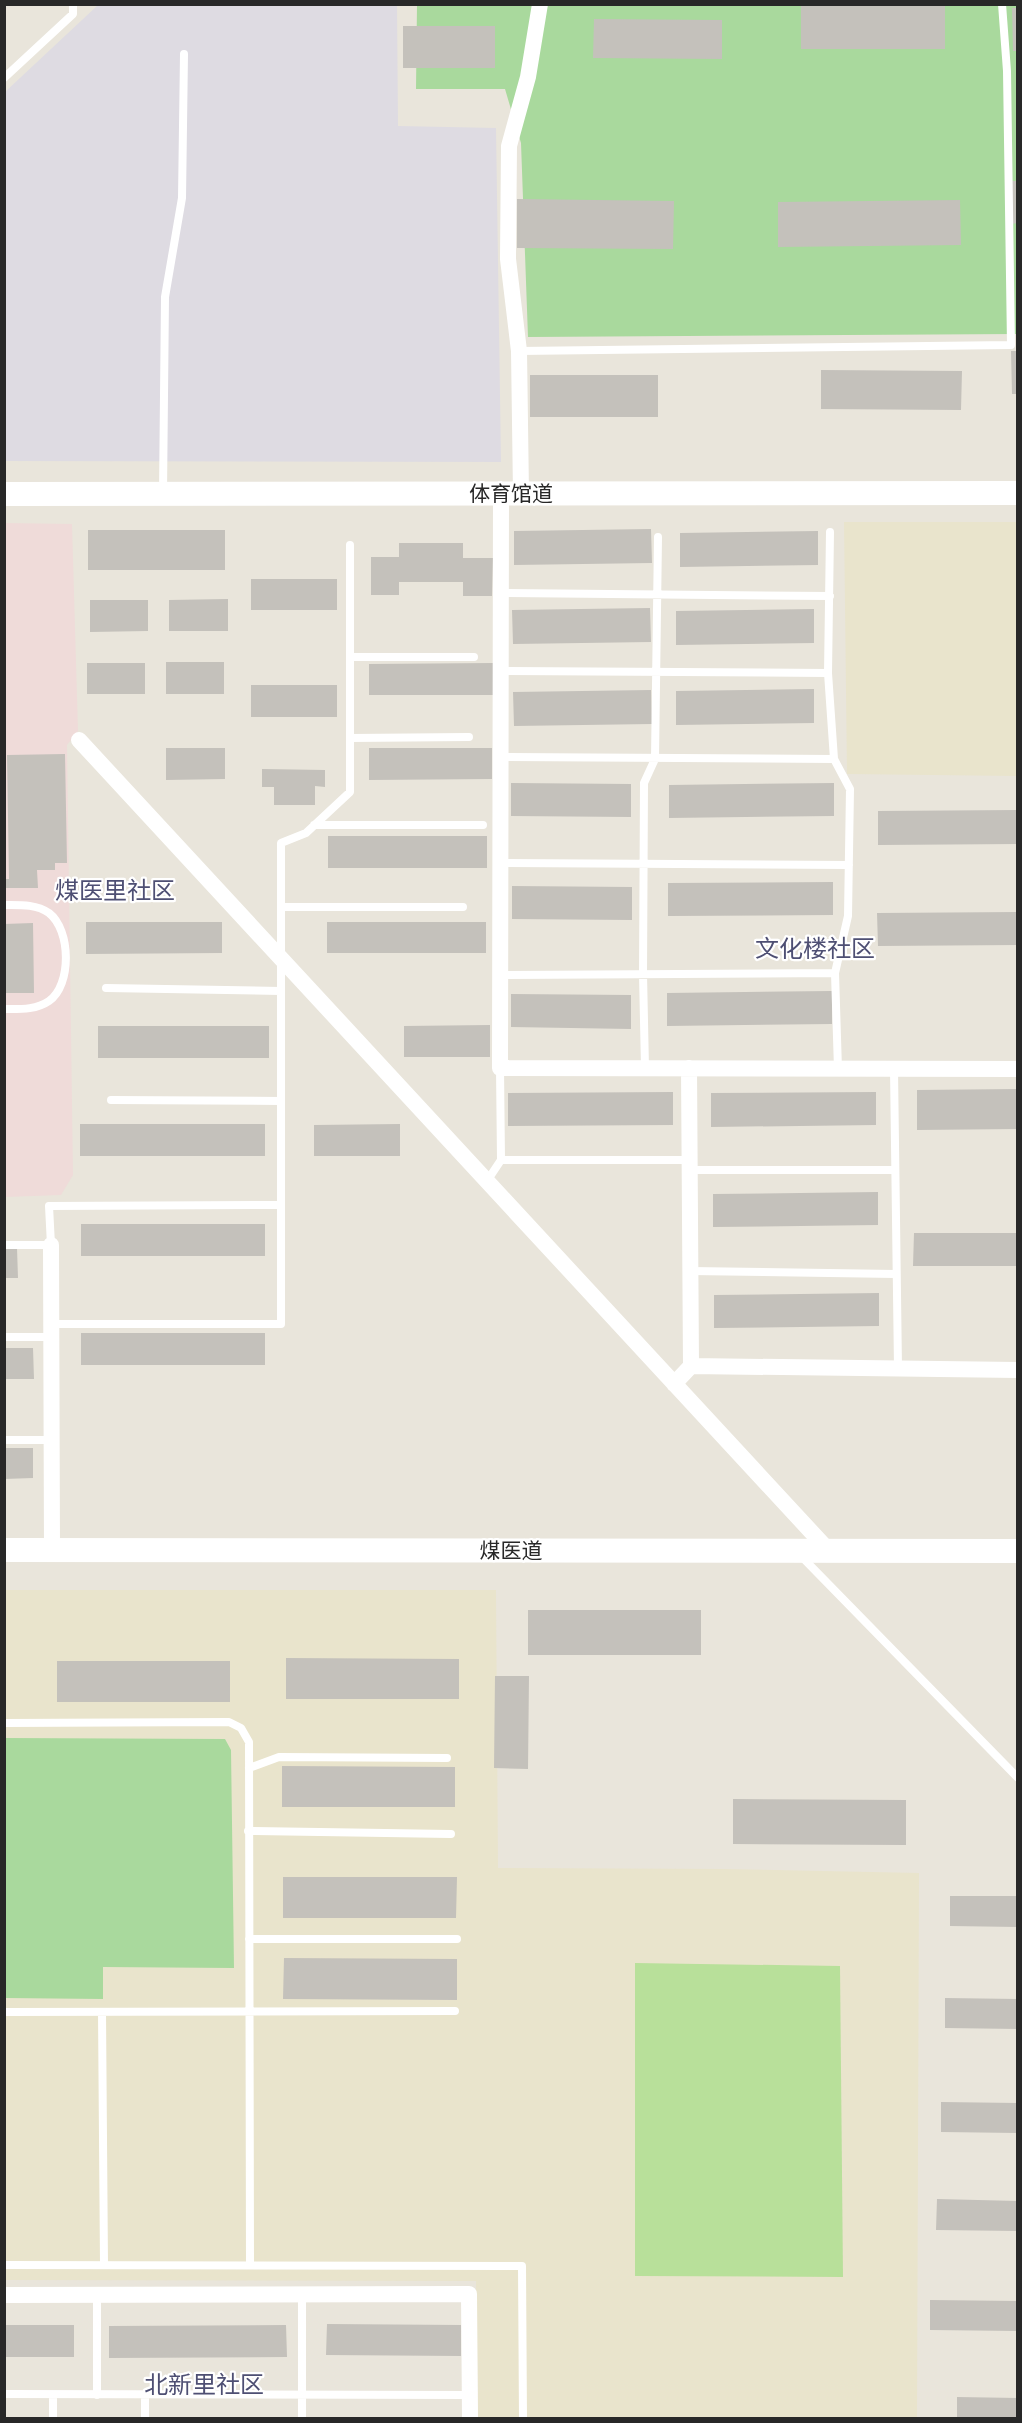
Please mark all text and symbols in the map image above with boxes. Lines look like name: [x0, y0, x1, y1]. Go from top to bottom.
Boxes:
street label: 体育馆道: [469, 481, 553, 505]
district label: 煤医里社区: [55, 877, 175, 904]
district label: 文化楼社区: [755, 935, 875, 962]
street label: 煤医道: [480, 1538, 543, 1562]
district label: 北新里社区: [144, 2371, 264, 2398]

